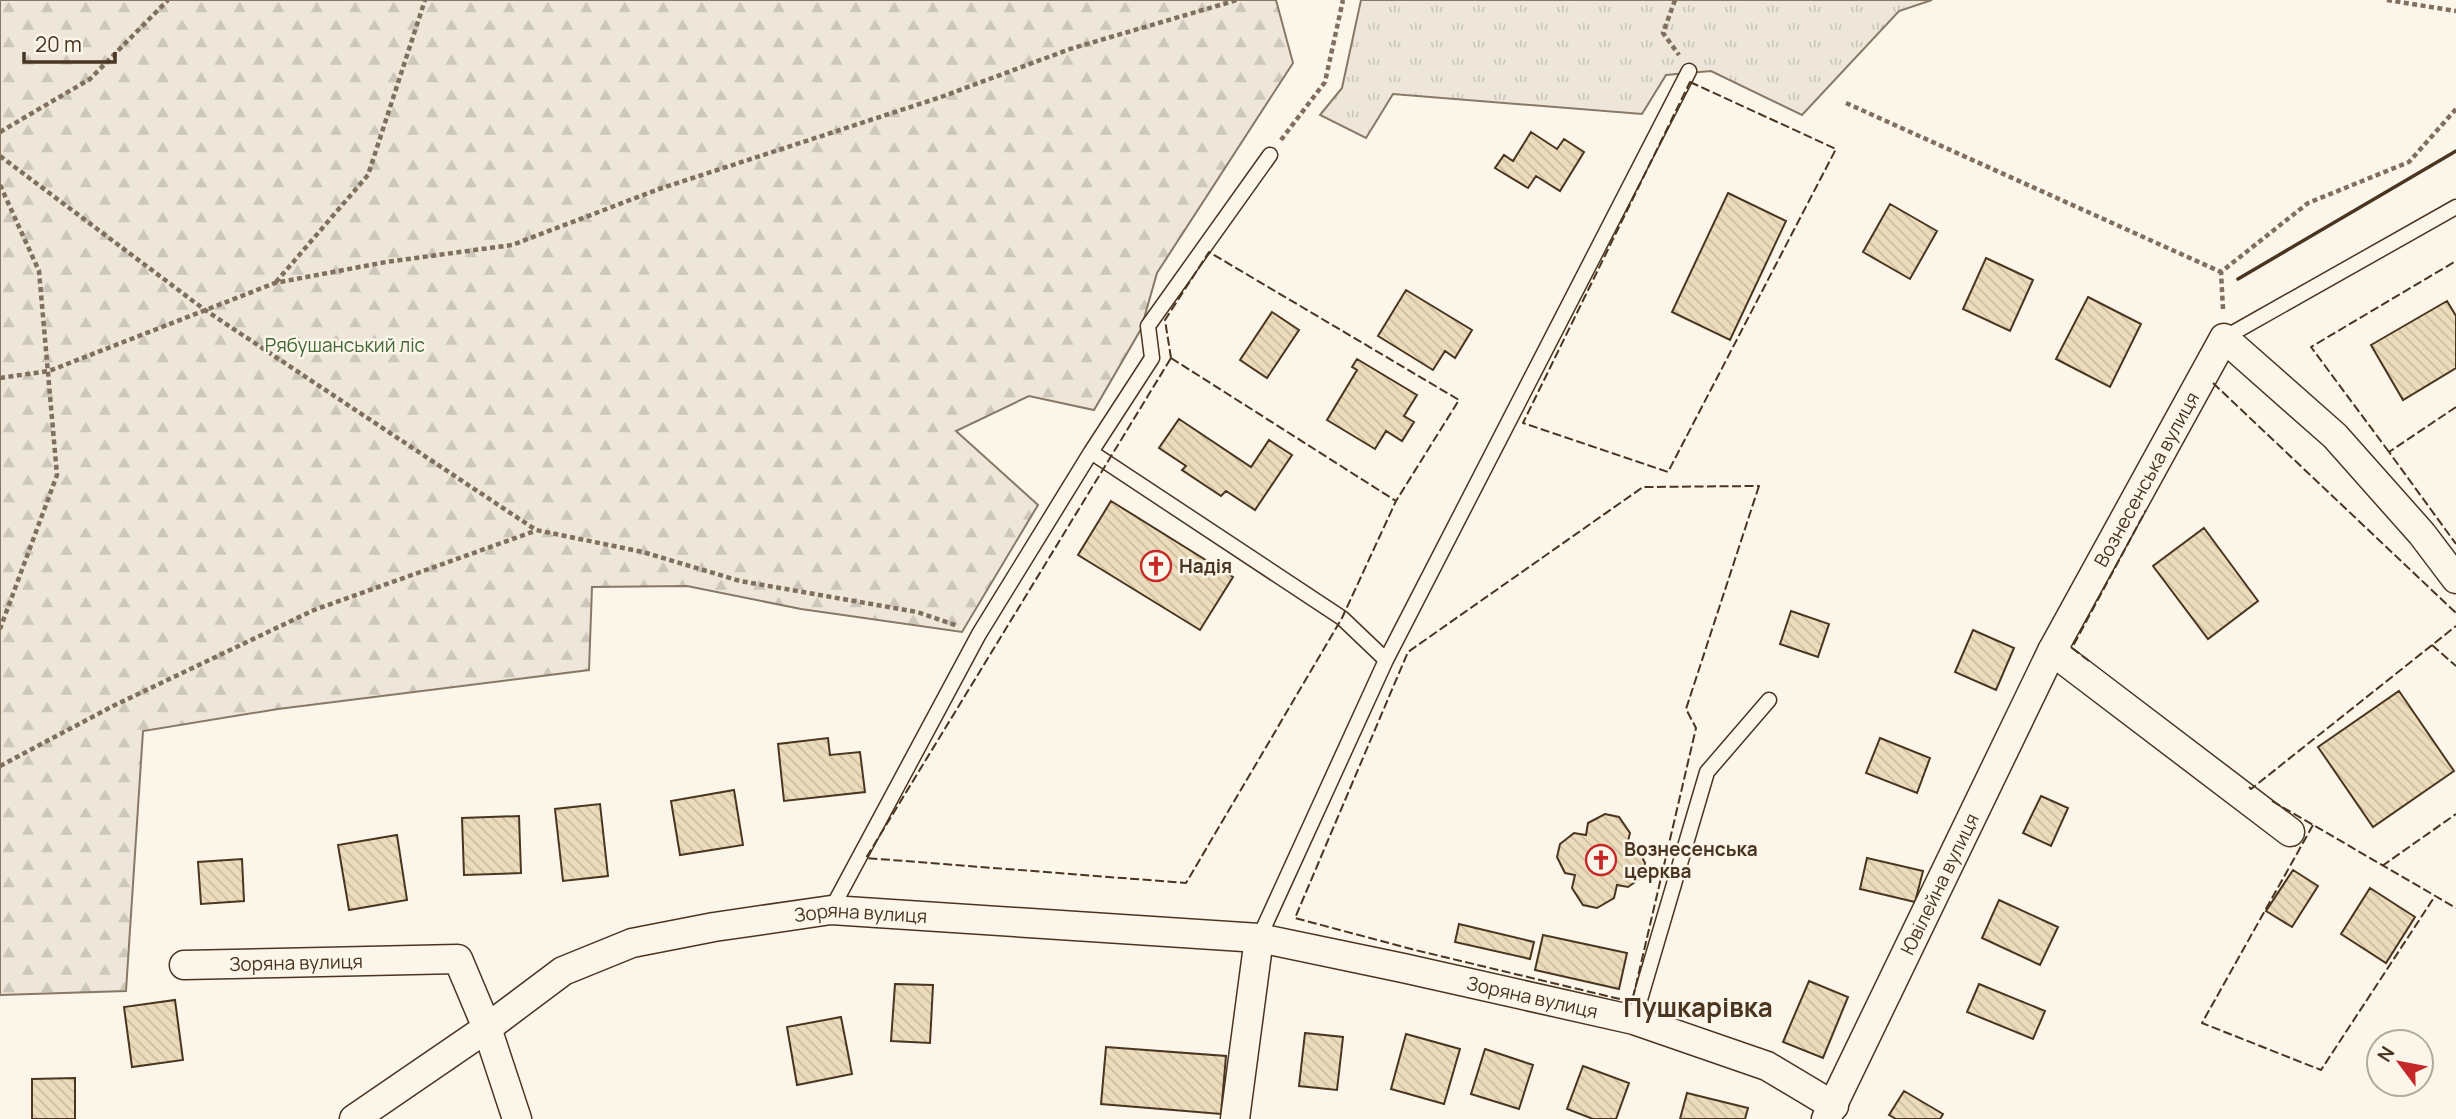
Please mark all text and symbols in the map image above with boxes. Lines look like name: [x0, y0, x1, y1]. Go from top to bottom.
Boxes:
scale bar: [24, 21, 116, 65]
text: 20 m: [35, 30, 82, 58]
park label: Рябушанський ліс: [265, 332, 425, 358]
street label: Вознесенська вулиця: [2088, 387, 2205, 571]
church icon: Надія: [1139, 549, 1173, 583]
place label: Надія: [1179, 553, 1232, 579]
street label: Ювілейна вулиця: [1894, 809, 1985, 959]
place label: Вознесенська церква: [1624, 836, 1758, 884]
church icon: Вознесенська церква: [1584, 843, 1618, 877]
street label: Зоряна вулиця: [792, 897, 928, 929]
street label: Зоряна вулиця: [229, 948, 363, 977]
street label: Зоряна вулиця: [1464, 970, 1600, 1024]
district label: Пушкарівка: [1623, 989, 1773, 1025]
north arrow: [2365, 1028, 2435, 1098]
text: N: [2371, 1041, 2400, 1067]

